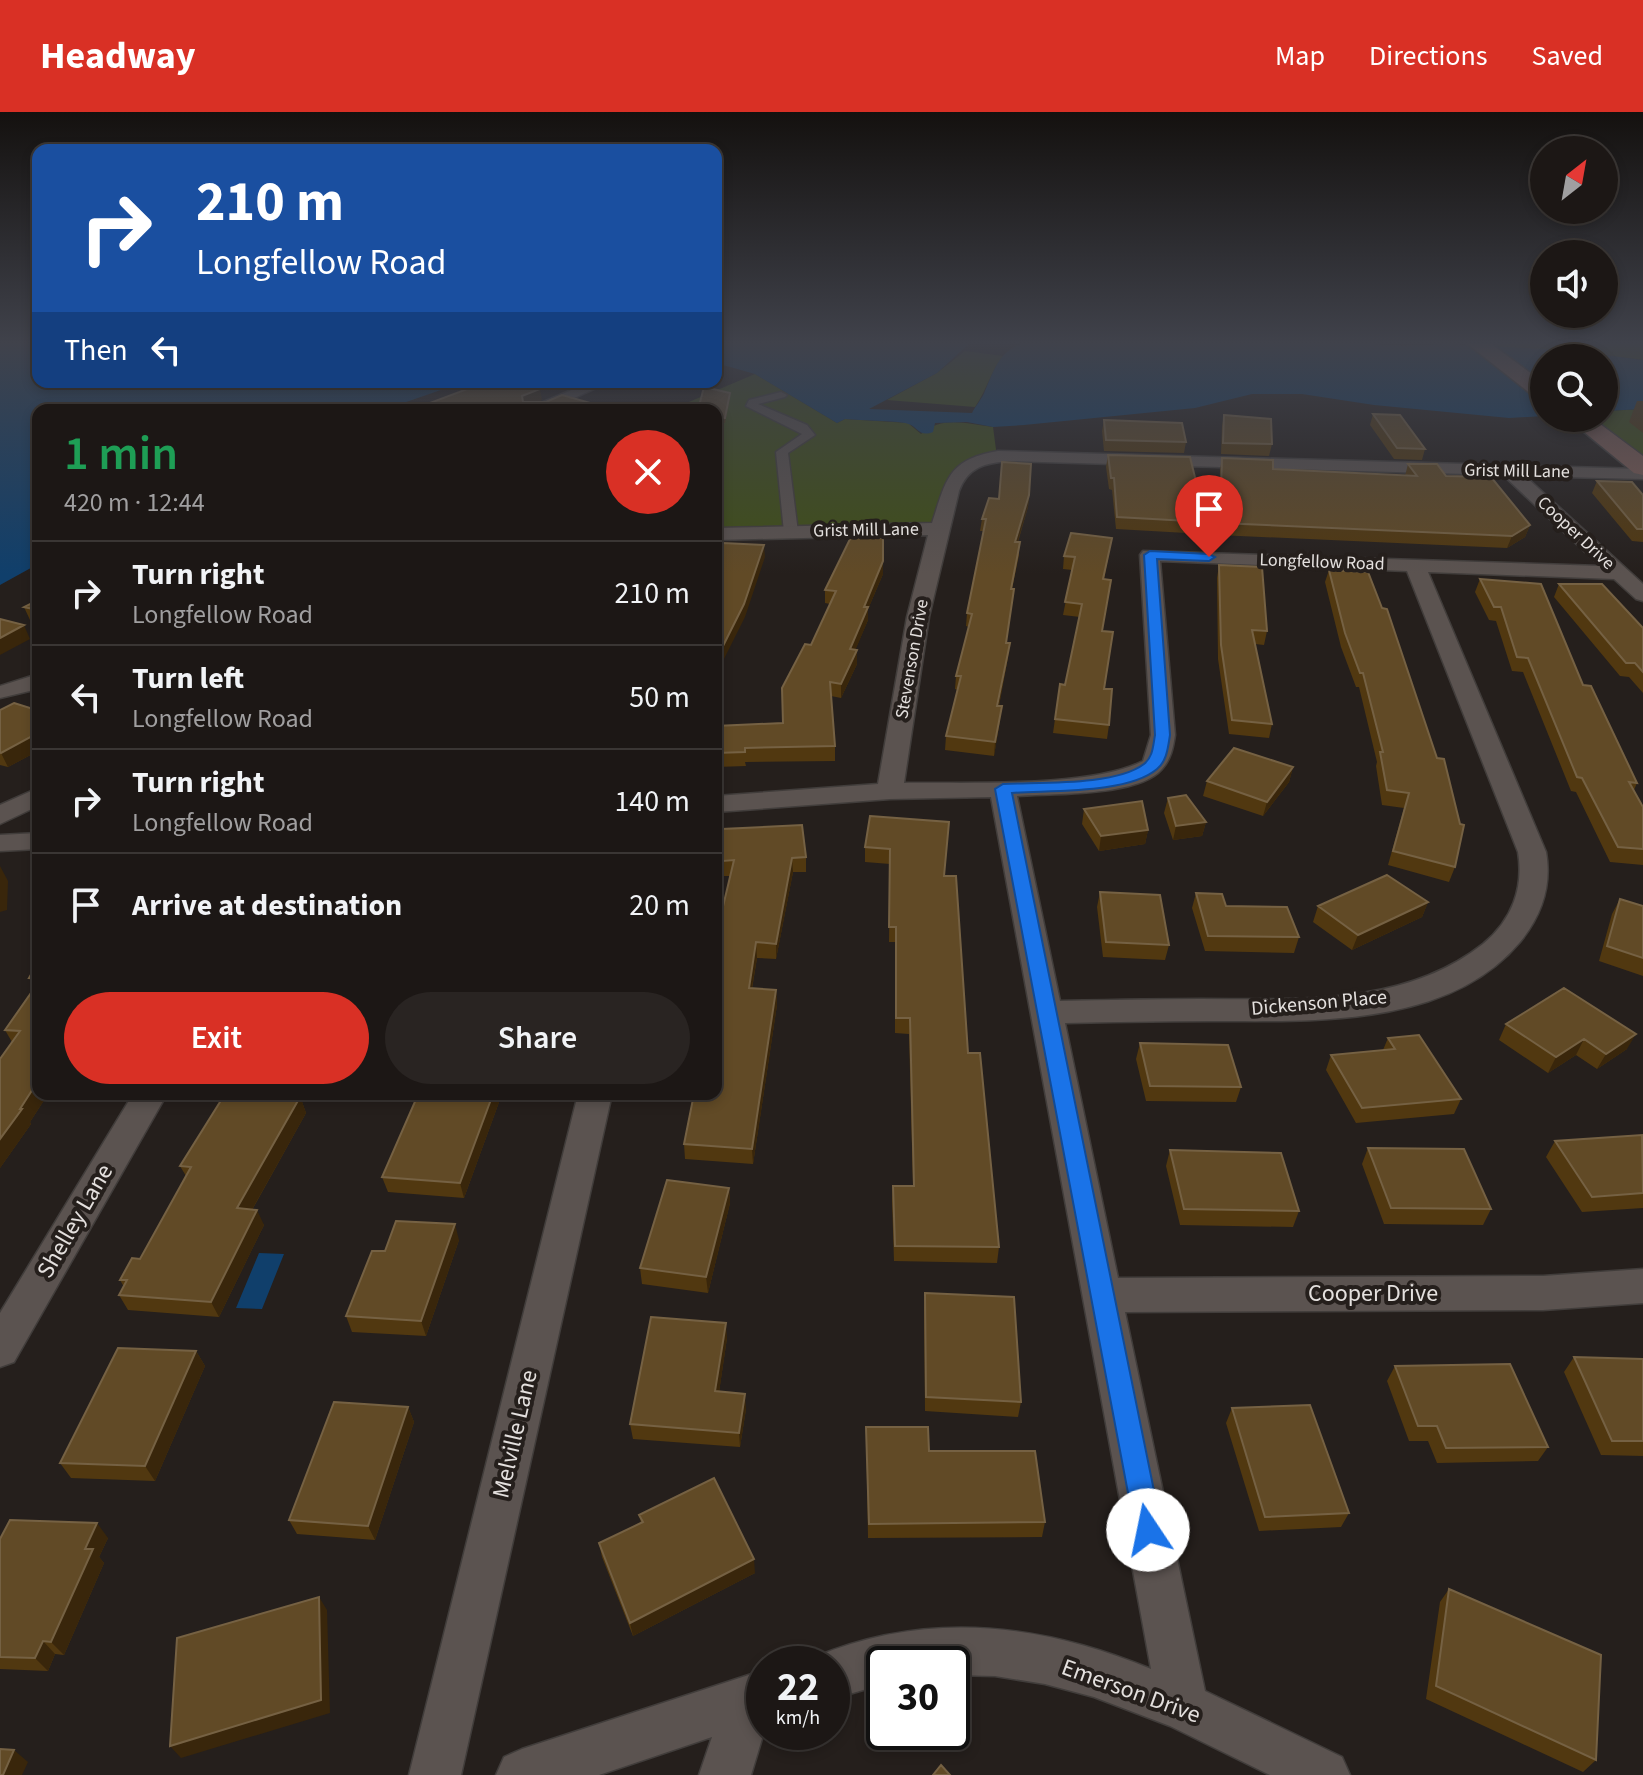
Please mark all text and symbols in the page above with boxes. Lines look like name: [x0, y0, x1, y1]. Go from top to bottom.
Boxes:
text: Headway: [40, 29, 196, 83]
text: Map: [1275, 36, 1325, 76]
text: Directions: [1369, 36, 1488, 76]
text: Saved: [1532, 36, 1603, 76]
north arrow: [1530, 136, 1618, 224]
map controls: [1530, 136, 1618, 432]
text: 210 m: [196, 163, 344, 242]
icon: right: [64, 176, 168, 280]
text: Longfellow Road: [196, 237, 447, 288]
button: sound: [1530, 240, 1618, 328]
icon: left: [144, 328, 188, 372]
text: Then: [64, 329, 128, 372]
button: search: [1530, 344, 1618, 432]
text: 1 min: [64, 420, 178, 488]
button: close: [606, 430, 690, 514]
street label: Grist Mill Lane: [1464, 458, 1570, 484]
pin: [1175, 475, 1243, 557]
text: 420 m · 12:44: [64, 484, 205, 521]
icon: arrive: [1187, 487, 1231, 531]
street label: Cooper Drive: [1532, 491, 1620, 575]
street label: Grist Mill Lane: [813, 517, 919, 543]
street label: Longfellow Road: [1259, 547, 1385, 577]
text: Turn right: [132, 553, 264, 596]
icon: right: [64, 571, 108, 615]
text: 210 m: [614, 572, 690, 615]
text: Longfellow Road: [132, 596, 313, 633]
street label: Stevenson Drive: [889, 597, 935, 721]
text: Turn left: [132, 657, 244, 700]
icon: left: [64, 675, 108, 719]
text: 50 m: [629, 676, 690, 719]
text: Longfellow Road: [132, 700, 313, 737]
text: Turn right: [132, 761, 264, 804]
icon: right: [64, 779, 108, 823]
text: 140 m: [614, 780, 690, 823]
text: Longfellow Road: [132, 804, 313, 841]
icon: arrive: [64, 883, 108, 927]
text: Arrive at destination: [132, 884, 402, 927]
text: 20 m: [629, 884, 690, 927]
street label: Dickenson Place: [1250, 983, 1388, 1023]
button: Exit: [64, 992, 369, 1084]
button: Share: [385, 992, 690, 1084]
street label: Shelley Lane: [28, 1157, 122, 1285]
street label: Cooper Drive: [1308, 1276, 1438, 1311]
street label: Melville Lane: [483, 1367, 547, 1501]
position arrow: [1106, 1488, 1190, 1572]
speed limit sign: 30: [866, 1646, 970, 1750]
street label: Emerson Drive: [1057, 1650, 1205, 1732]
text: 22: [777, 1659, 819, 1716]
text: km/h: [776, 1704, 820, 1732]

